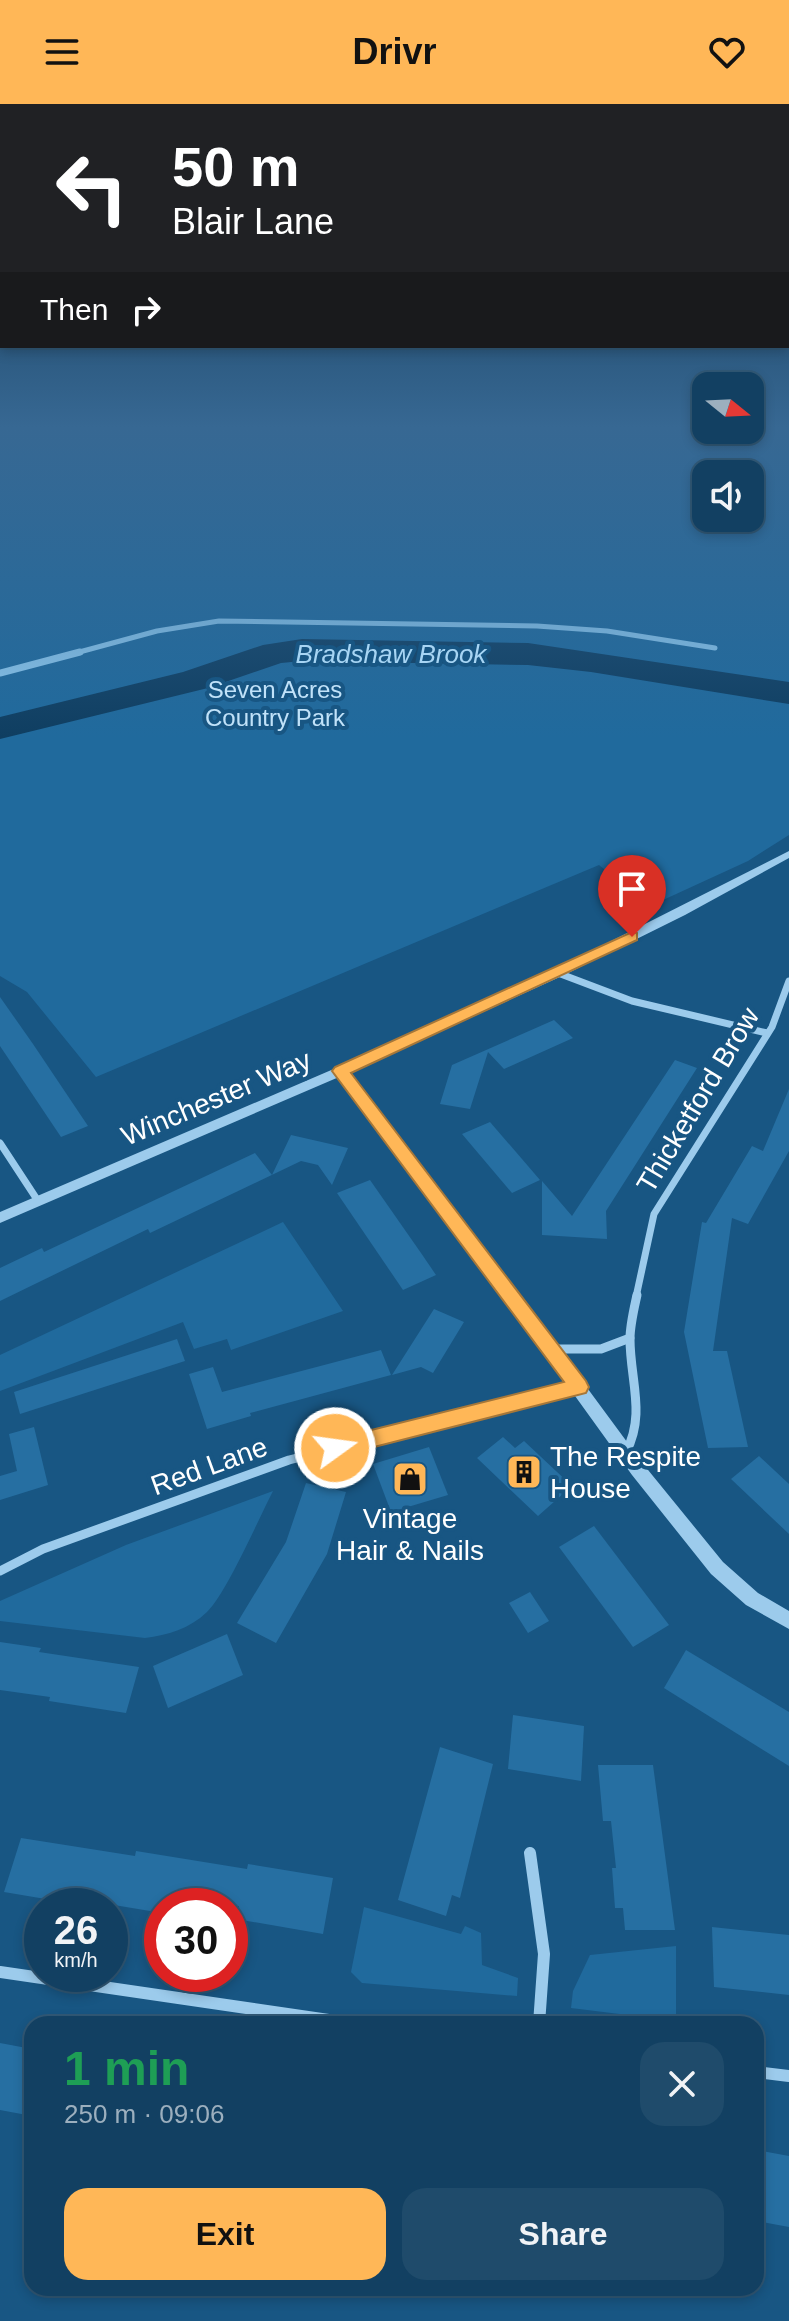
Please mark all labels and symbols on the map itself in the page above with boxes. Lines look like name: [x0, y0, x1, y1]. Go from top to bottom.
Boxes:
north arrow: [692, 372, 764, 444]
water label: Bradshaw Brook: [296, 639, 488, 669]
park label: Seven Acres Country Park: [205, 676, 346, 731]
pin: [598, 855, 666, 937]
street label: Thicketford Brow: [631, 1001, 766, 1198]
street label: Winchester Way: [117, 1044, 315, 1152]
position arrow: [293, 1406, 377, 1490]
street label: Red Lane: [147, 1431, 271, 1501]
place label: The Respite House: [550, 1441, 701, 1504]
building icon: The Respite House: [505, 1453, 543, 1491]
shop icon: Vintage Hair & Nails: [391, 1460, 429, 1498]
place label: Vintage Hair & Nails: [336, 1503, 484, 1566]
speed limit sign: 30: [144, 1888, 248, 1992]

